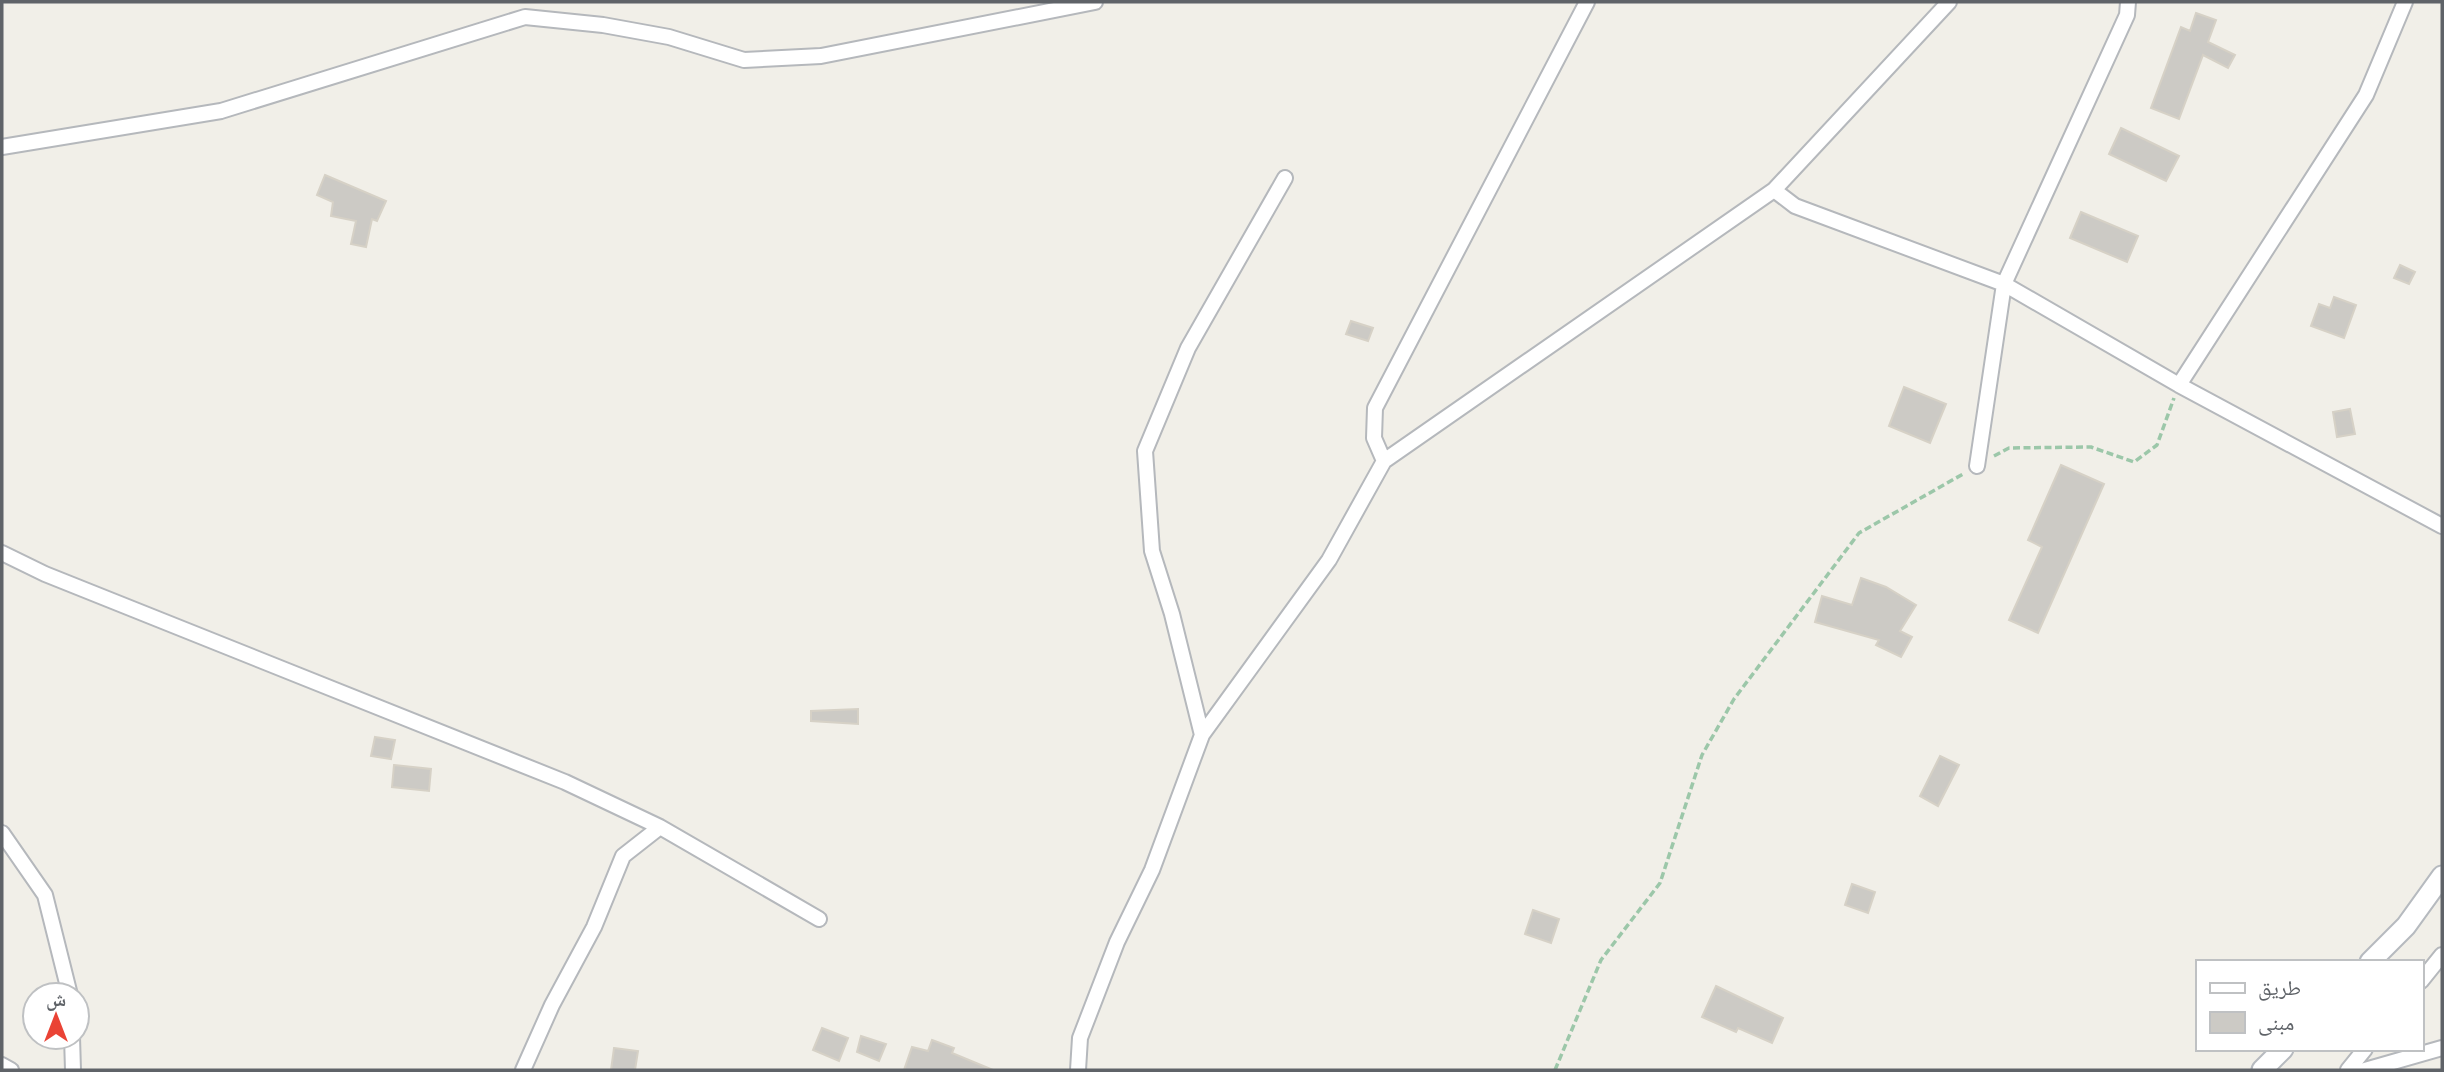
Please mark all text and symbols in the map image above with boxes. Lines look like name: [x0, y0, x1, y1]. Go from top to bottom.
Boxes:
legend: [2196, 960, 2423, 1051]
text: طريق: [2258, 974, 2301, 1002]
north arrow: [21, 981, 91, 1051]
text: ش: [46, 987, 66, 1012]
text: مبنى: [2258, 1009, 2294, 1037]

